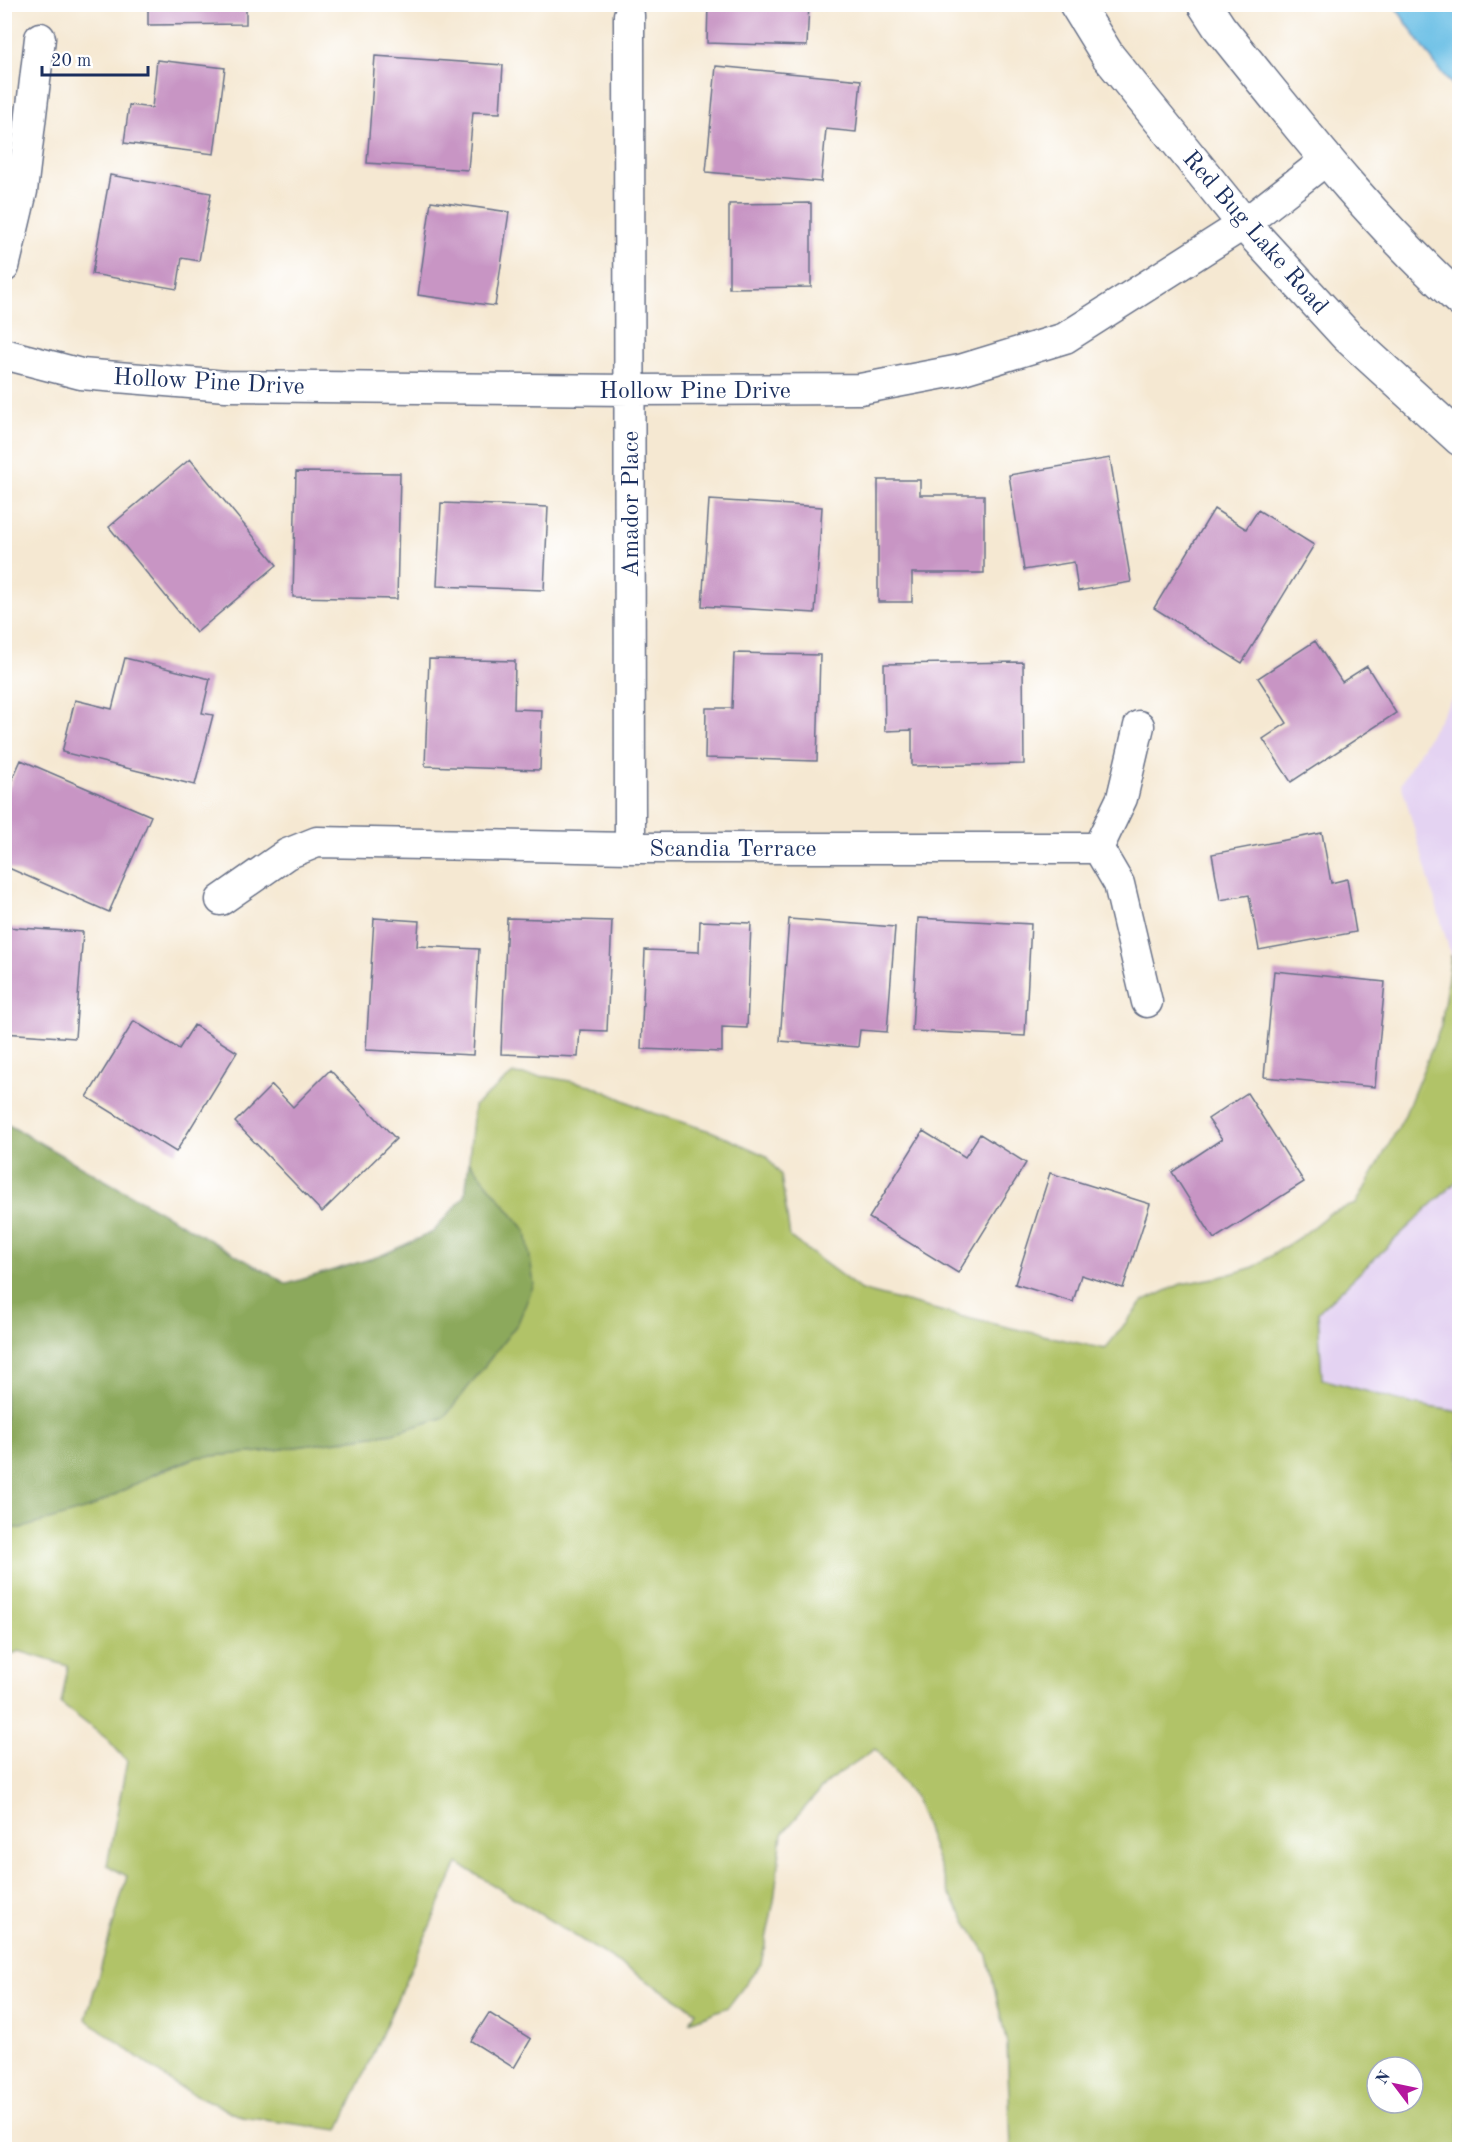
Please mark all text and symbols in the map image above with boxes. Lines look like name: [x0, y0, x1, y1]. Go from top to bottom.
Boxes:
scale bar: [42, 39, 148, 77]
text: 20 m: [51, 52, 91, 70]
street label: Red Bug Lake Road: [1177, 147, 1332, 320]
street label: Hollow Pine Drive: [112, 366, 305, 400]
street label: Hollow Pine Drive: [599, 380, 791, 404]
street label: Amador Place: [620, 431, 644, 577]
street label: Scandia Terrace: [649, 838, 817, 862]
north arrow: [1365, 2055, 1425, 2115]
text: N: [1374, 2068, 1394, 2088]

